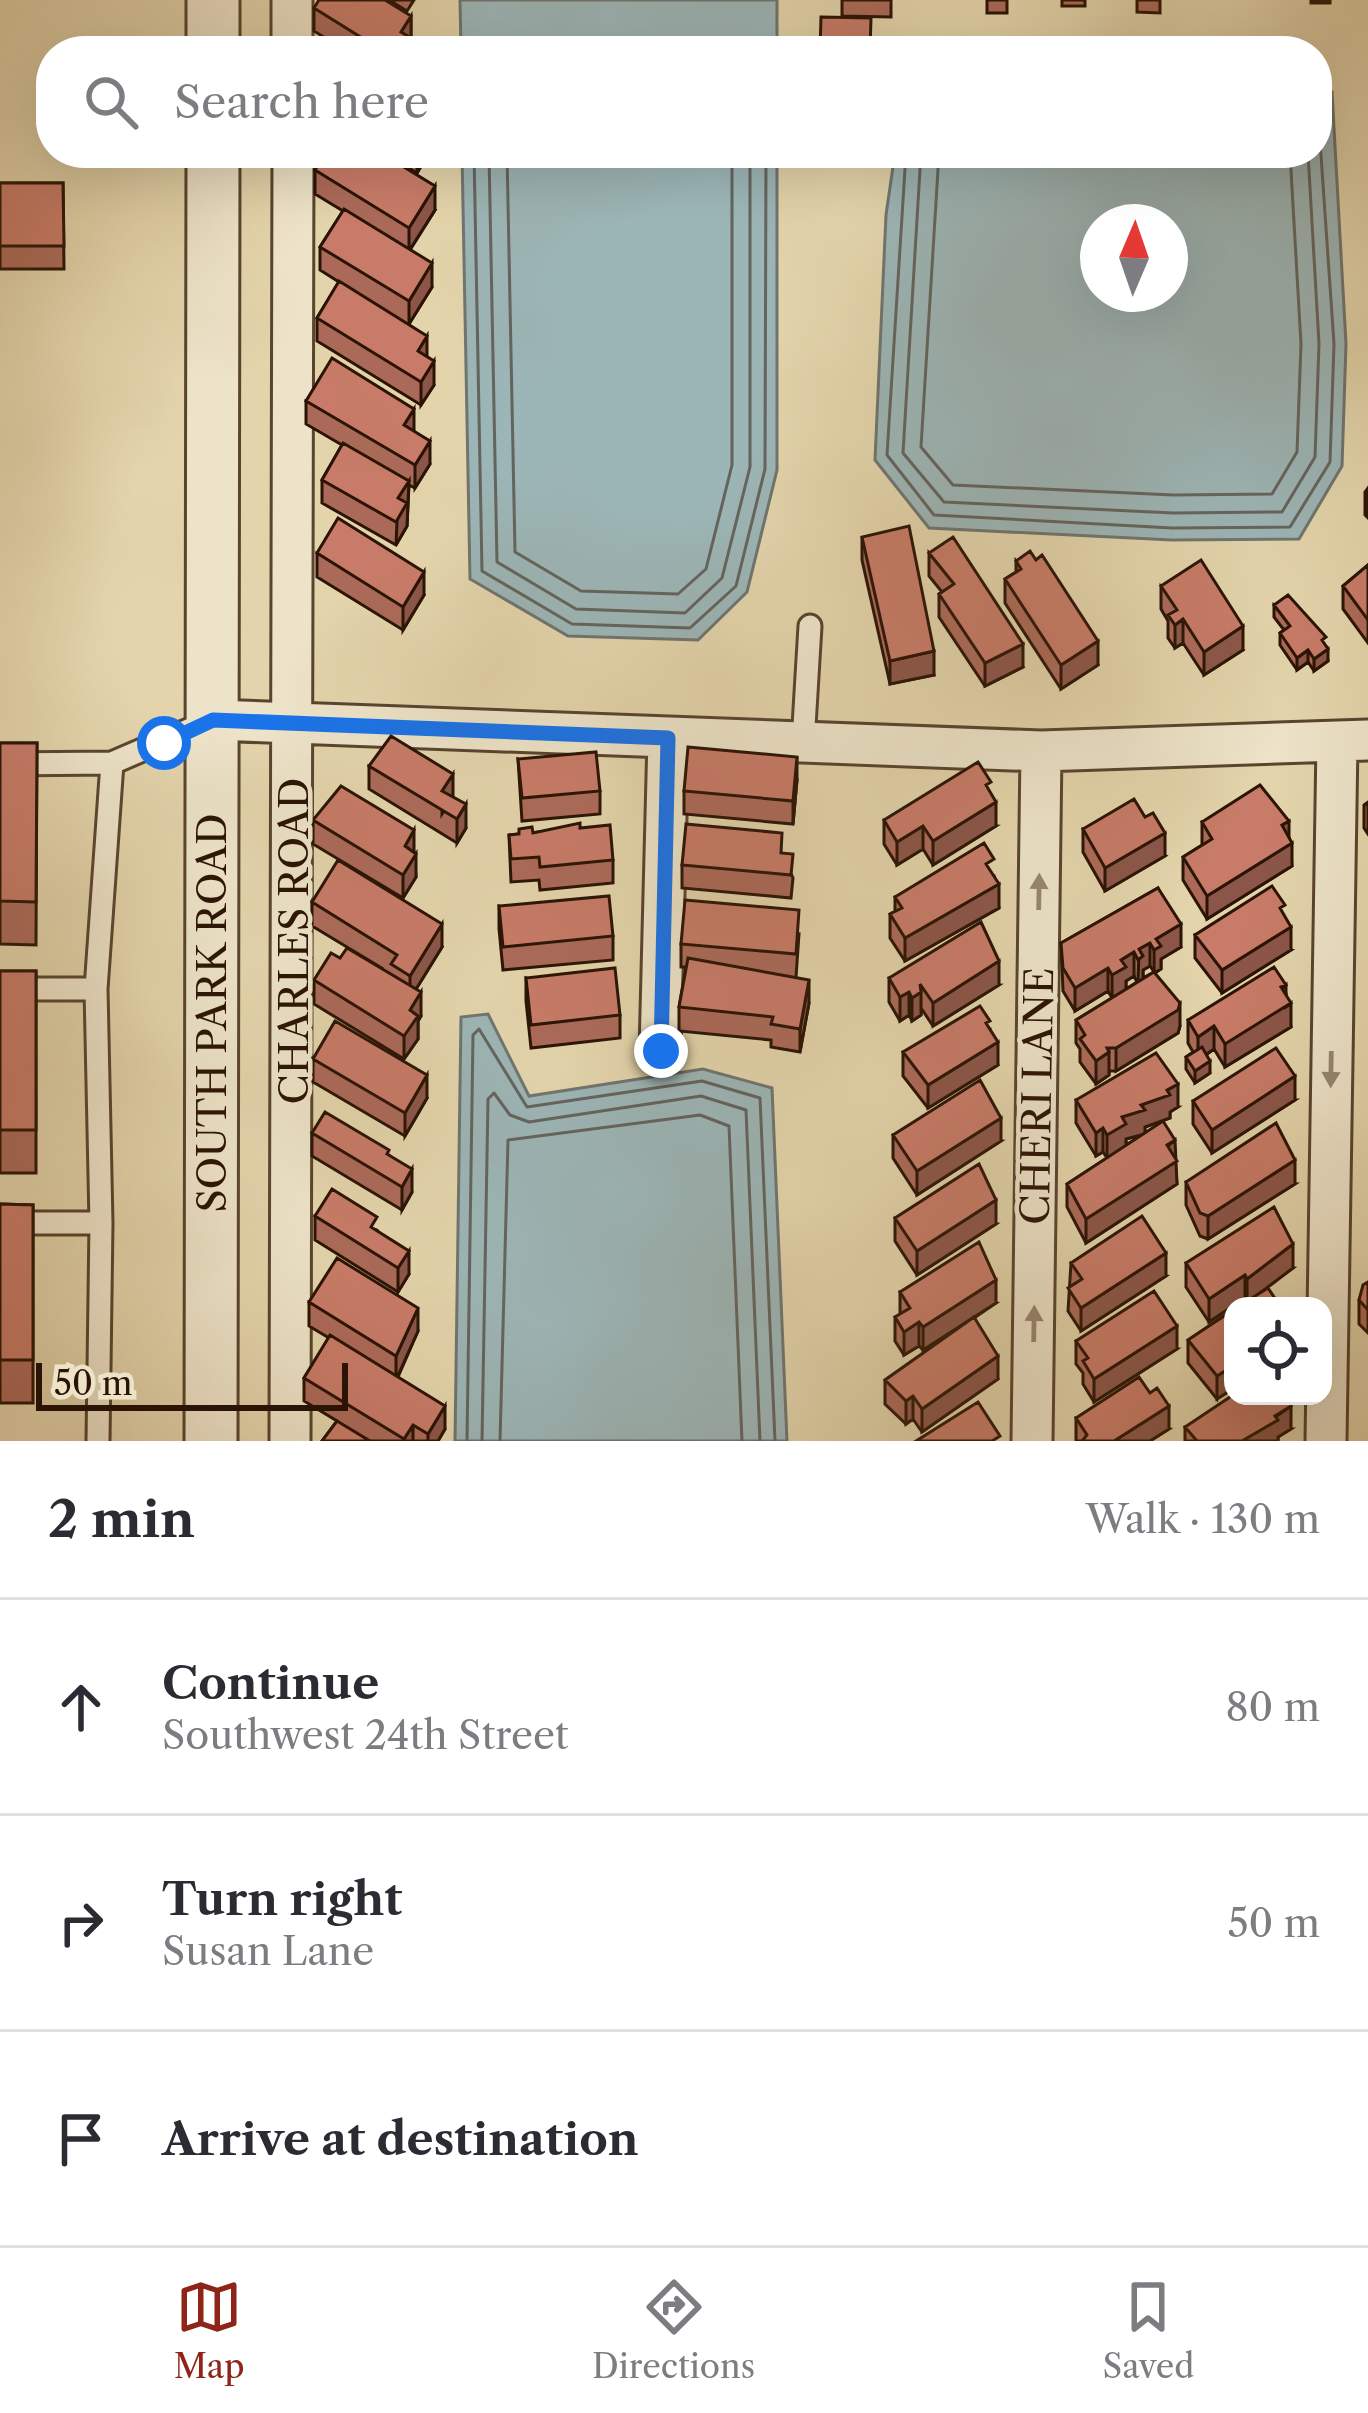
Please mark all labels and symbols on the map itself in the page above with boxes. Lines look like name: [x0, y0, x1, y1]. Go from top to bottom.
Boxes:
north arrow: [1080, 204, 1188, 312]
route start: [137, 716, 191, 770]
street label: CHARLES ROAD: [270, 778, 318, 1104]
street label: SOUTH PARK ROAD: [188, 813, 236, 1213]
one-way arrow: [1030, 872, 1049, 910]
street label: CHERI LANE: [1011, 967, 1063, 1225]
route end: [634, 1024, 688, 1078]
one-way arrow: [1322, 1051, 1341, 1089]
one-way arrow: [1024, 1304, 1044, 1342]
scale bar: [36, 1357, 348, 1410]

